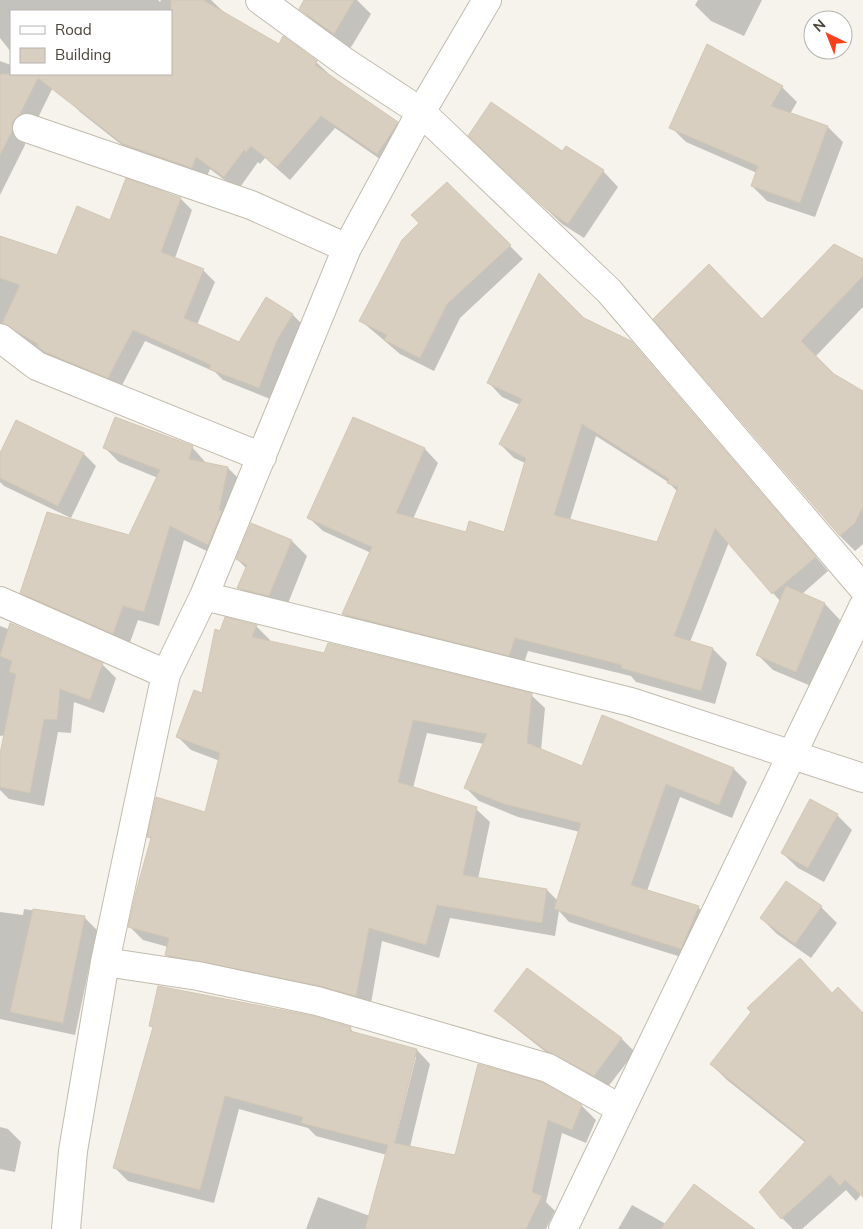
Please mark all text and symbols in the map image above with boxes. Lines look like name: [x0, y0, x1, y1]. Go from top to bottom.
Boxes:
legend: [10, 10, 172, 75]
north arrow: [803, 10, 853, 60]
text: N: [809, 15, 829, 36]
text: Road: [55, 20, 92, 39]
text: Building: [55, 45, 111, 64]

